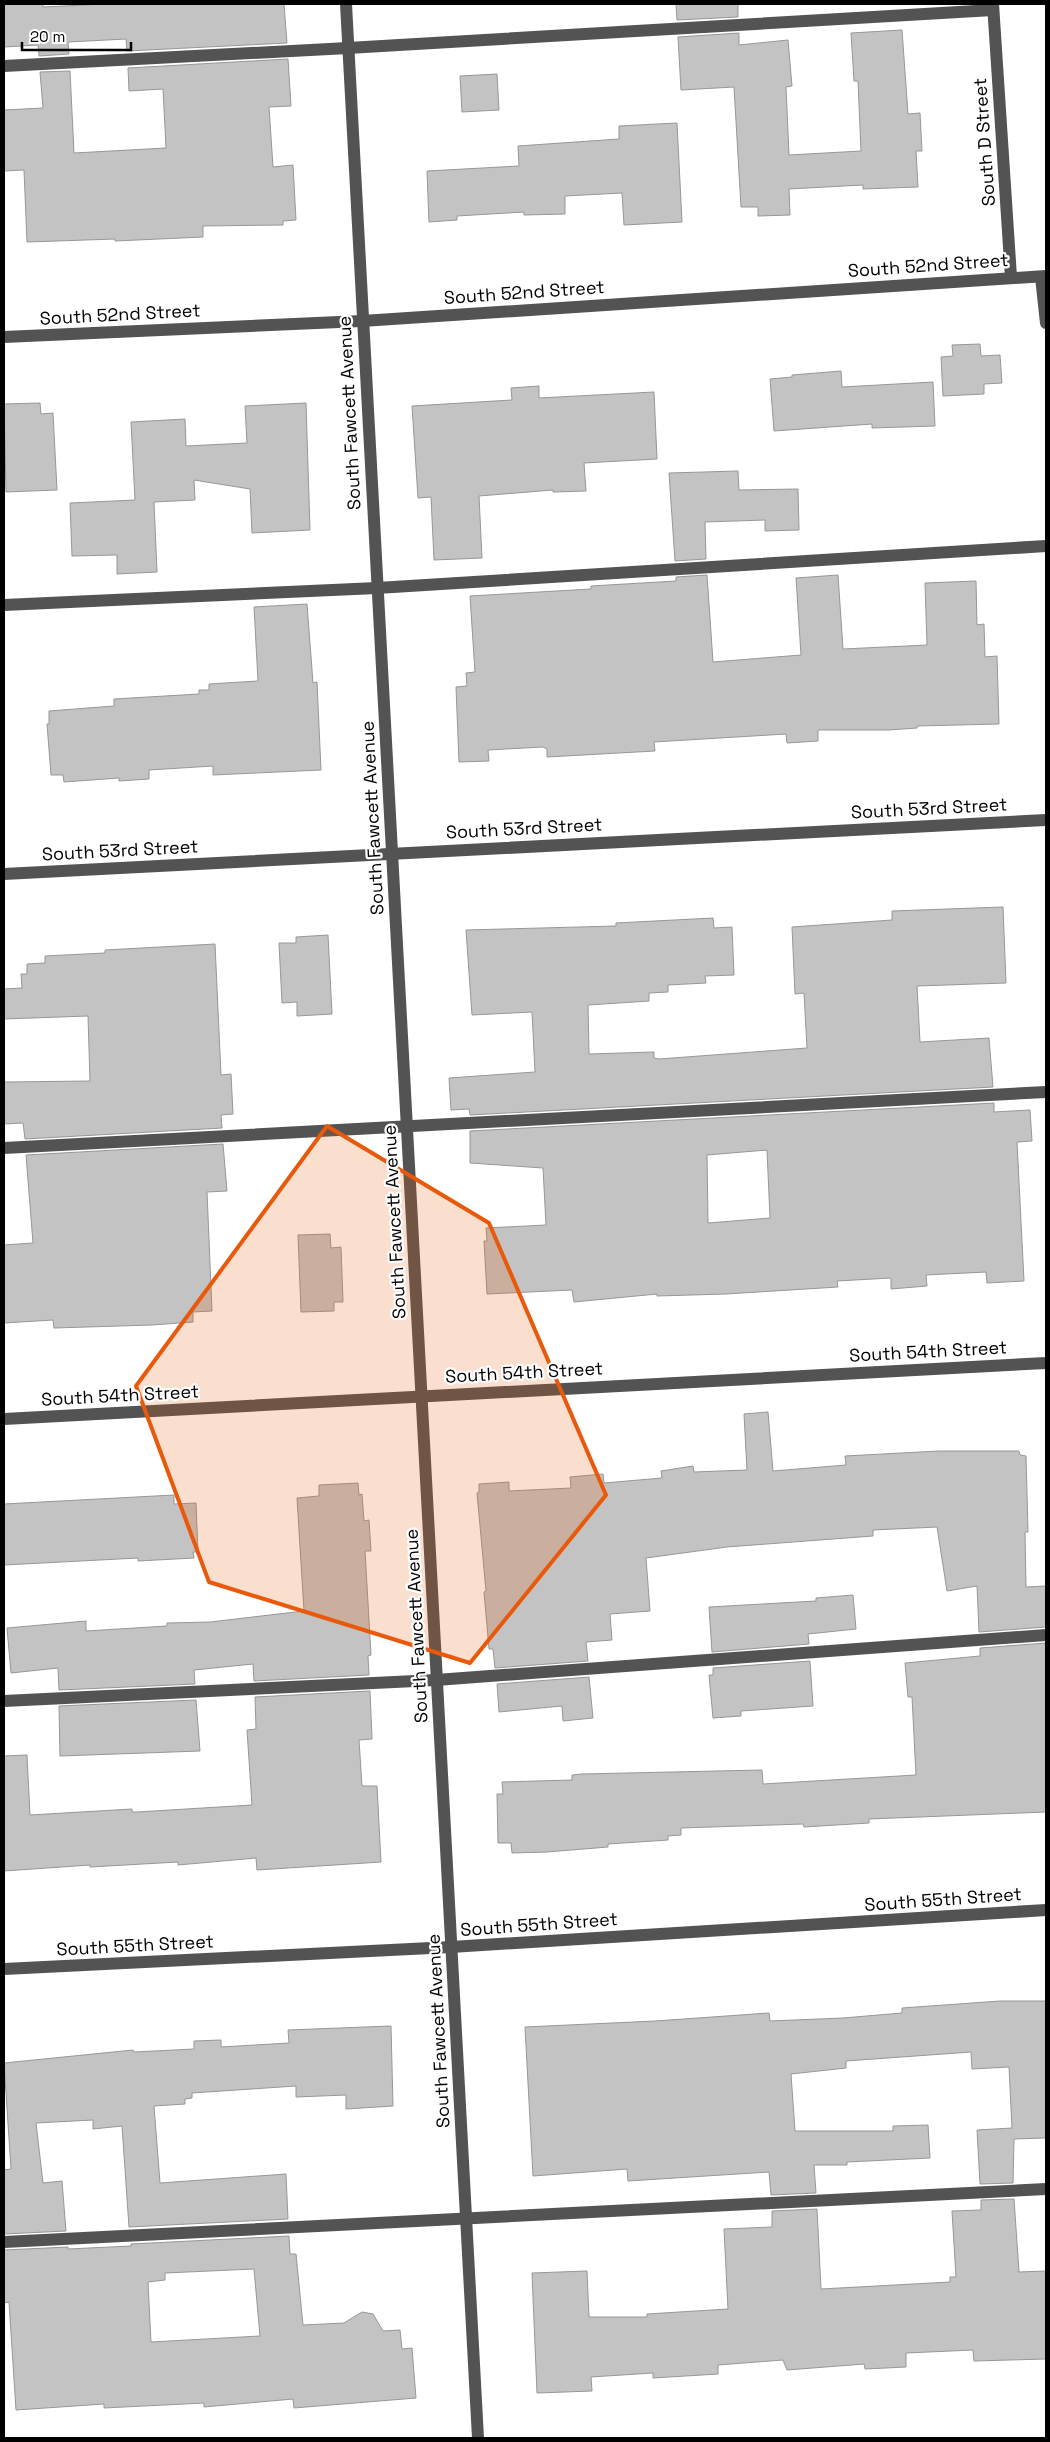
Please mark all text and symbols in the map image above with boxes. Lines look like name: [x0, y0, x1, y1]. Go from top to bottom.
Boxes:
scale bar: [22, 20, 131, 52]
text: 20 m: [30, 27, 65, 46]
street label: South D Street: [968, 77, 1000, 207]
street label: South 52nd Street: [847, 248, 1009, 282]
street label: South 52nd Street: [443, 275, 605, 309]
street label: South 52nd Street: [39, 298, 201, 330]
street label: South Fawcett Avenue: [332, 315, 366, 511]
street label: South Fawcett Avenue: [355, 720, 389, 916]
street label: South 53rd Street: [850, 792, 1008, 824]
street label: South 53rd Street: [445, 812, 603, 844]
street label: South 53rd Street: [41, 834, 199, 866]
street label: South Fawcett Avenue: [377, 1124, 411, 1320]
street label: South 54th Street: [848, 1335, 1008, 1367]
street label: South 54th Street: [444, 1356, 604, 1388]
street label: South 54th Street: [40, 1379, 200, 1411]
street label: South Fawcett Avenue: [399, 1528, 433, 1724]
street label: South 55th Street: [864, 1882, 1022, 1916]
street label: South 55th Street: [460, 1907, 618, 1941]
street label: South 55th Street: [56, 1929, 214, 1961]
street label: South Fawcett Avenue: [421, 1933, 455, 2129]

